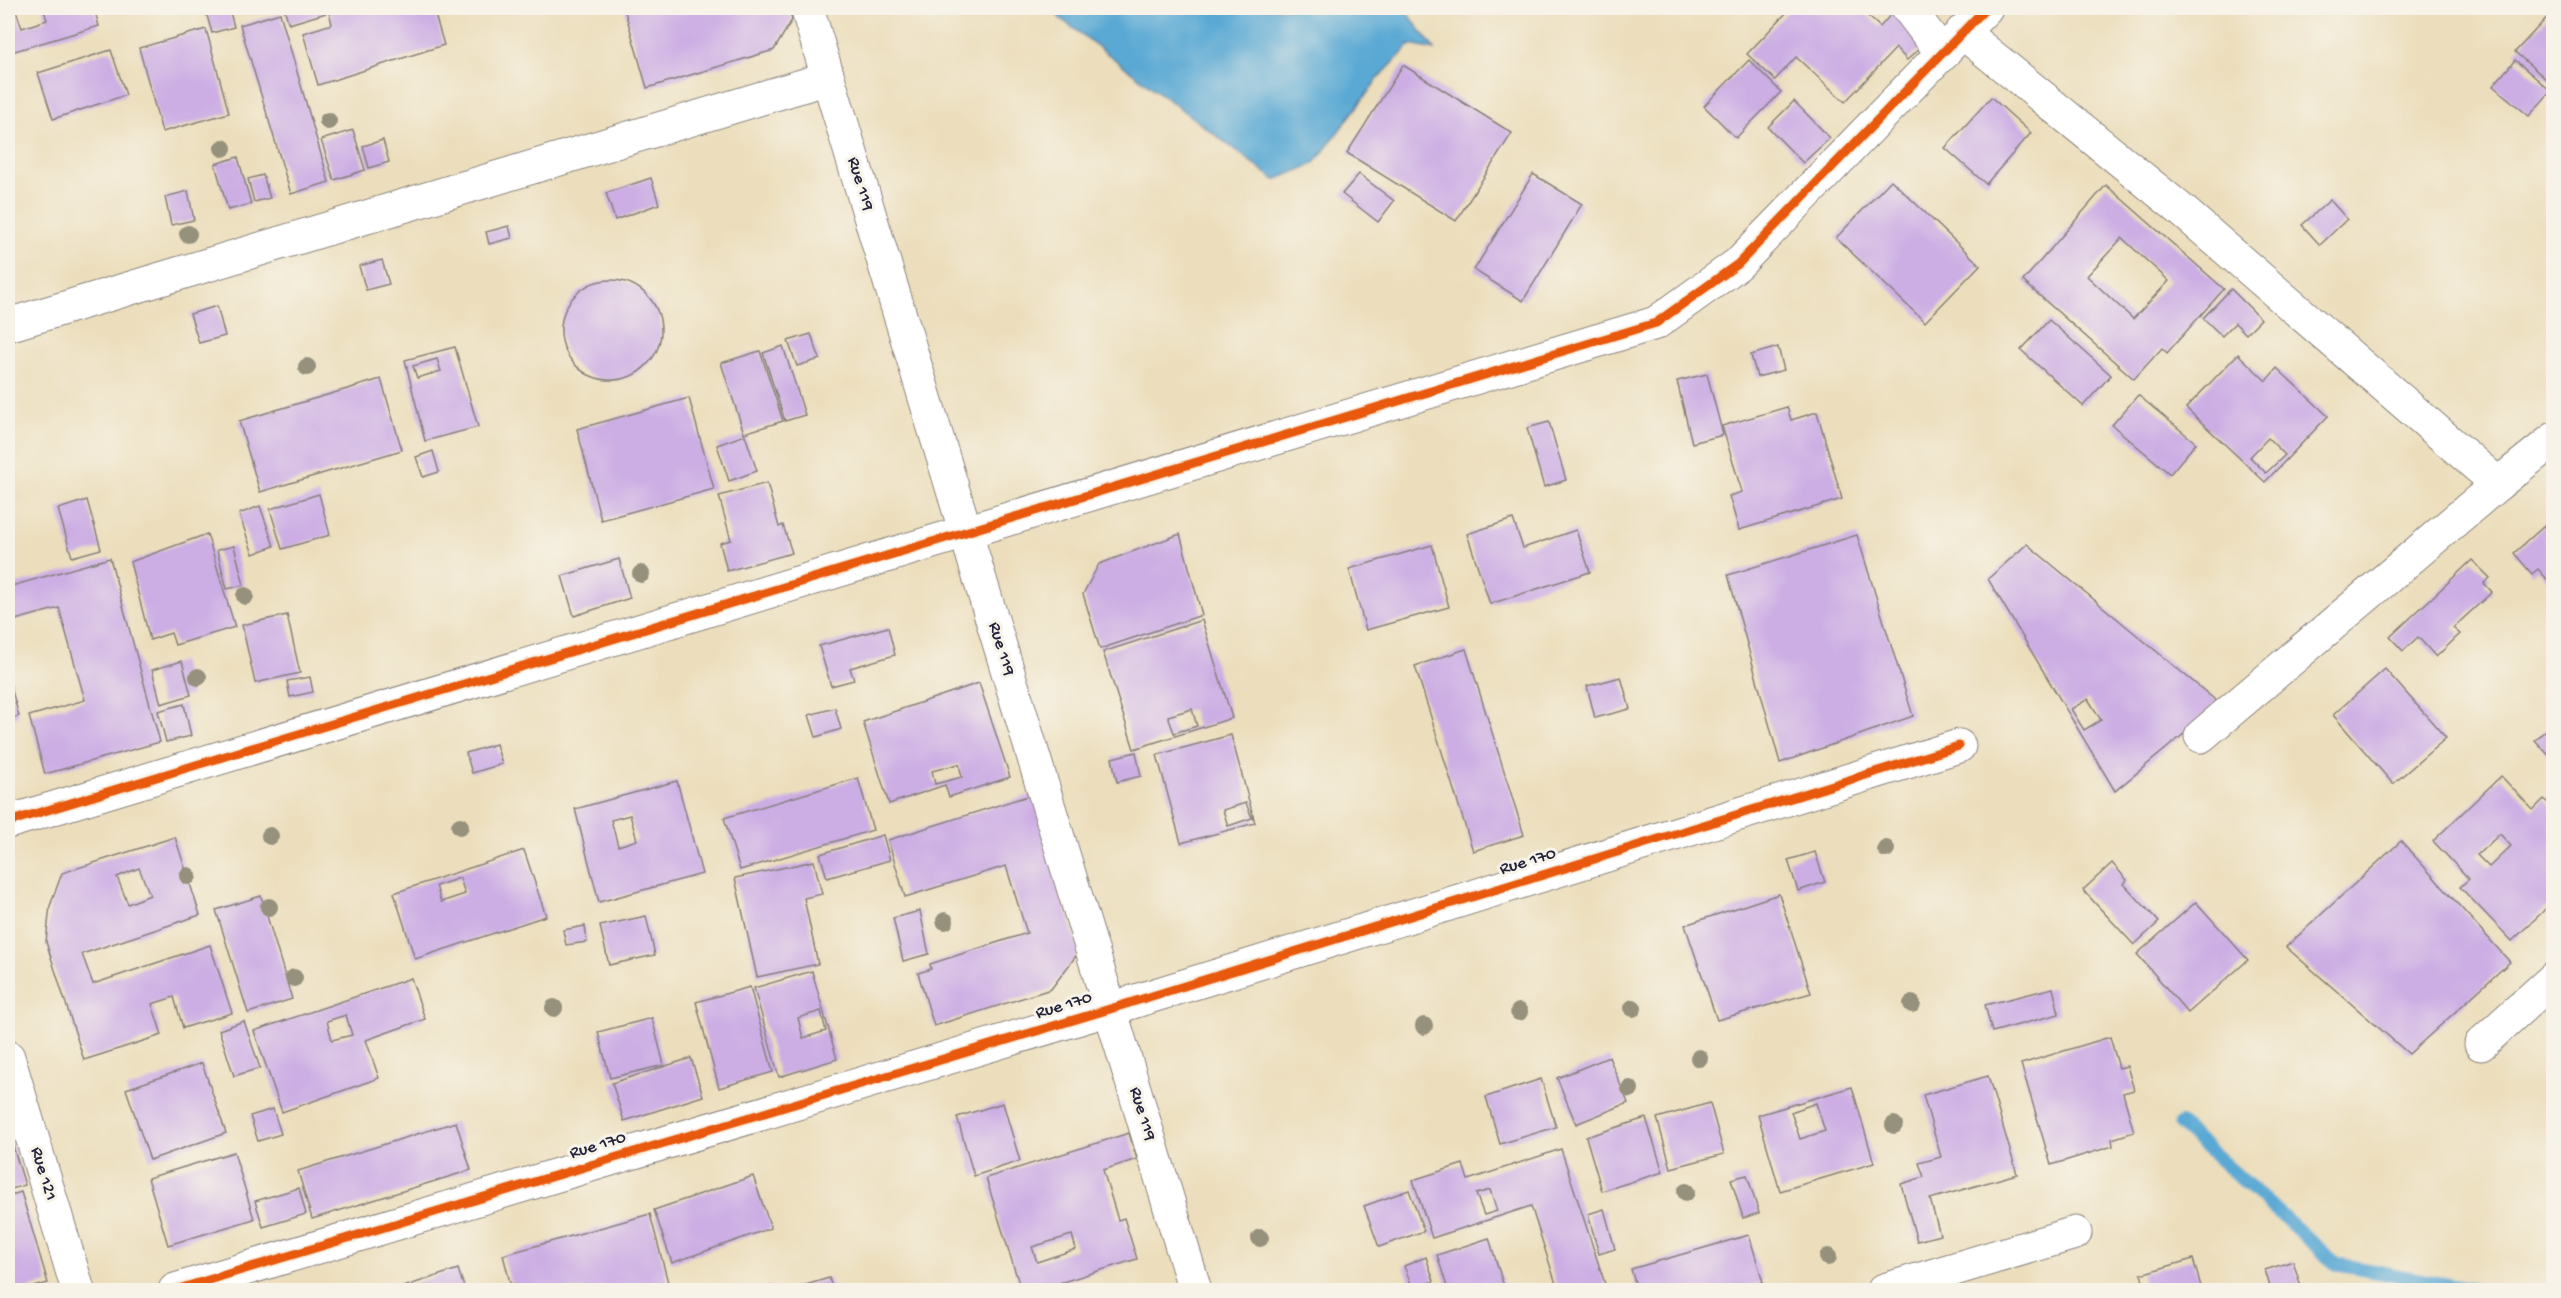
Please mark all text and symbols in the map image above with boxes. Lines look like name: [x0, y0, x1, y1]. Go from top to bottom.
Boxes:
street label: Rue 119: [842, 155, 878, 213]
street label: Rue 119: [983, 620, 1019, 678]
street label: Rue 170: [1497, 843, 1559, 881]
street label: Rue 170: [1033, 987, 1095, 1025]
street label: Rue 119: [1124, 1085, 1160, 1143]
street label: Rue 170: [567, 1127, 629, 1165]
street label: Rue 121: [25, 1145, 61, 1203]

